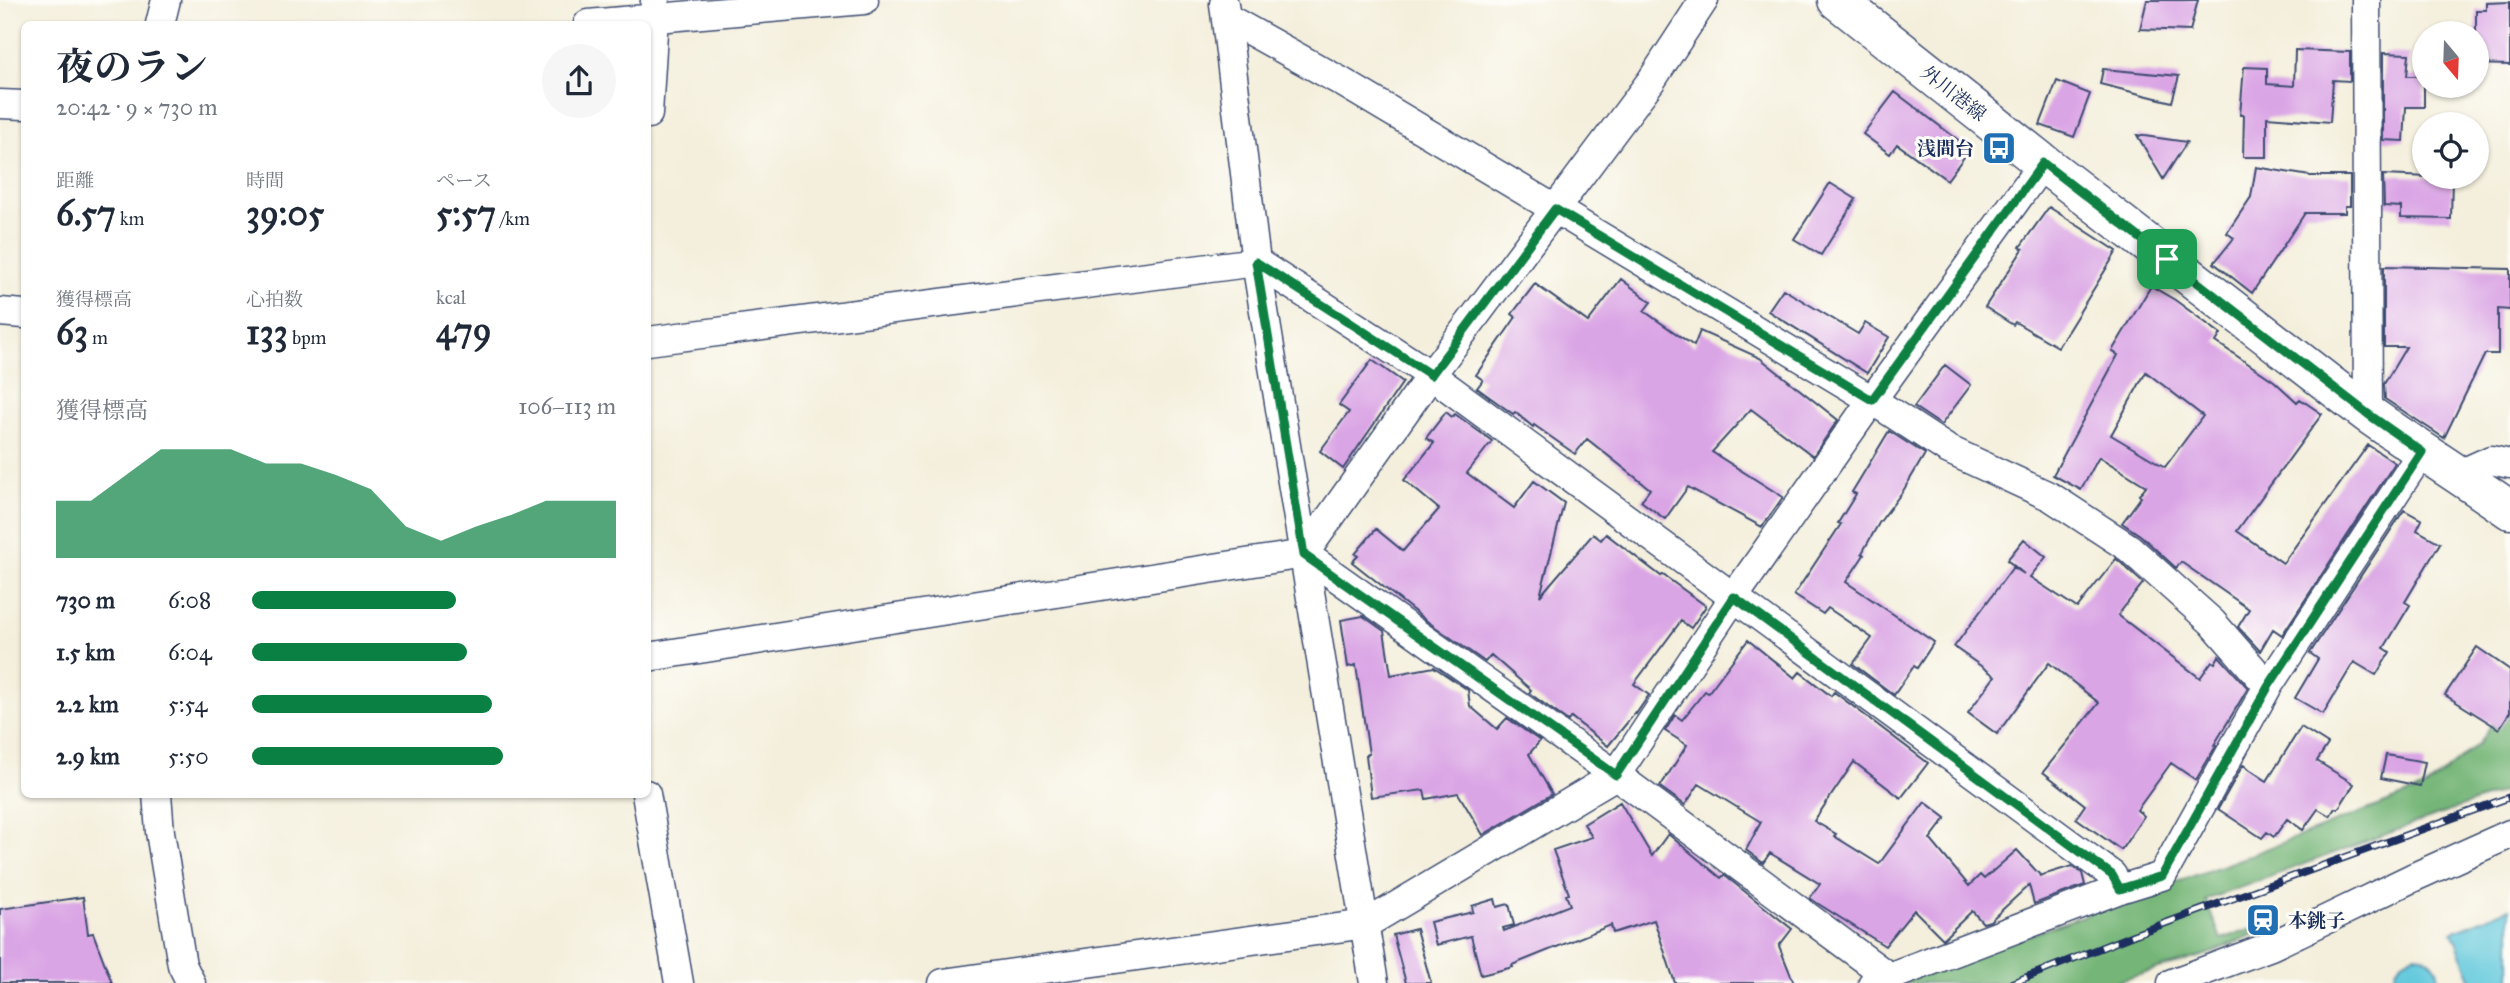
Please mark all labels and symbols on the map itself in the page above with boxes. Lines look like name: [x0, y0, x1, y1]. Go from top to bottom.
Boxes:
north arrow: [2412, 21, 2488, 98]
street label: 外川港線: [1917, 61, 1991, 126]
bus stop icon: 浅間台: [1980, 129, 2018, 167]
place label: 浅間台: [1917, 137, 1974, 160]
pin: [2137, 229, 2197, 289]
station icon: 本銚子: [2244, 901, 2282, 939]
place label: 本銚子: [2288, 909, 2345, 932]

